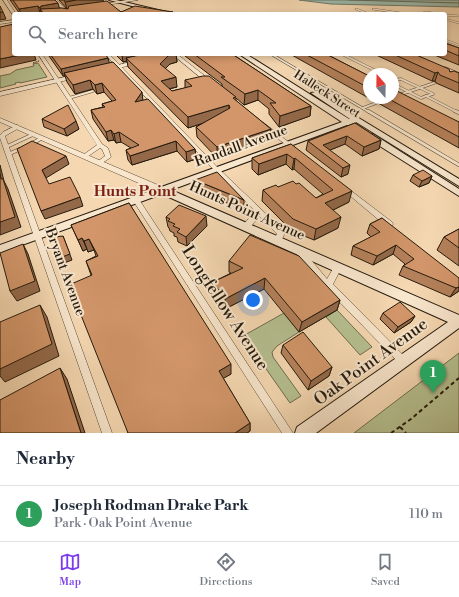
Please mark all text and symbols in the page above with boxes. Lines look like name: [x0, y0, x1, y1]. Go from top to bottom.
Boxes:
search box: [12, 12, 447, 56]
icon: search: [26, 23, 48, 45]
text: Search here: [58, 25, 138, 44]
street label: Halleck Street: [291, 67, 364, 121]
north arrow: [363, 68, 399, 104]
street label: Randall Avenue: [192, 121, 290, 171]
street label: Hunts Point Avenue: [186, 177, 308, 245]
district label: Hunts Point: [94, 182, 177, 201]
street label: Bryant Avenue: [40, 224, 89, 319]
street label: Longfellow Avenue: [176, 241, 274, 375]
your location: [243, 290, 263, 310]
street label: Oak Point Avenue: [310, 313, 432, 411]
pin: 1: [420, 360, 446, 393]
text: Nearby: [16, 448, 75, 470]
text: Joseph Rodman Drake Park: [54, 496, 248, 515]
text: 1: [26, 506, 32, 522]
text: 110 m: [409, 506, 443, 522]
text: Park · Oak Point Avenue: [54, 515, 192, 531]
tab: Map: [59, 551, 81, 589]
tab: Directions: [200, 551, 253, 589]
tab: Saved: [371, 551, 400, 589]

